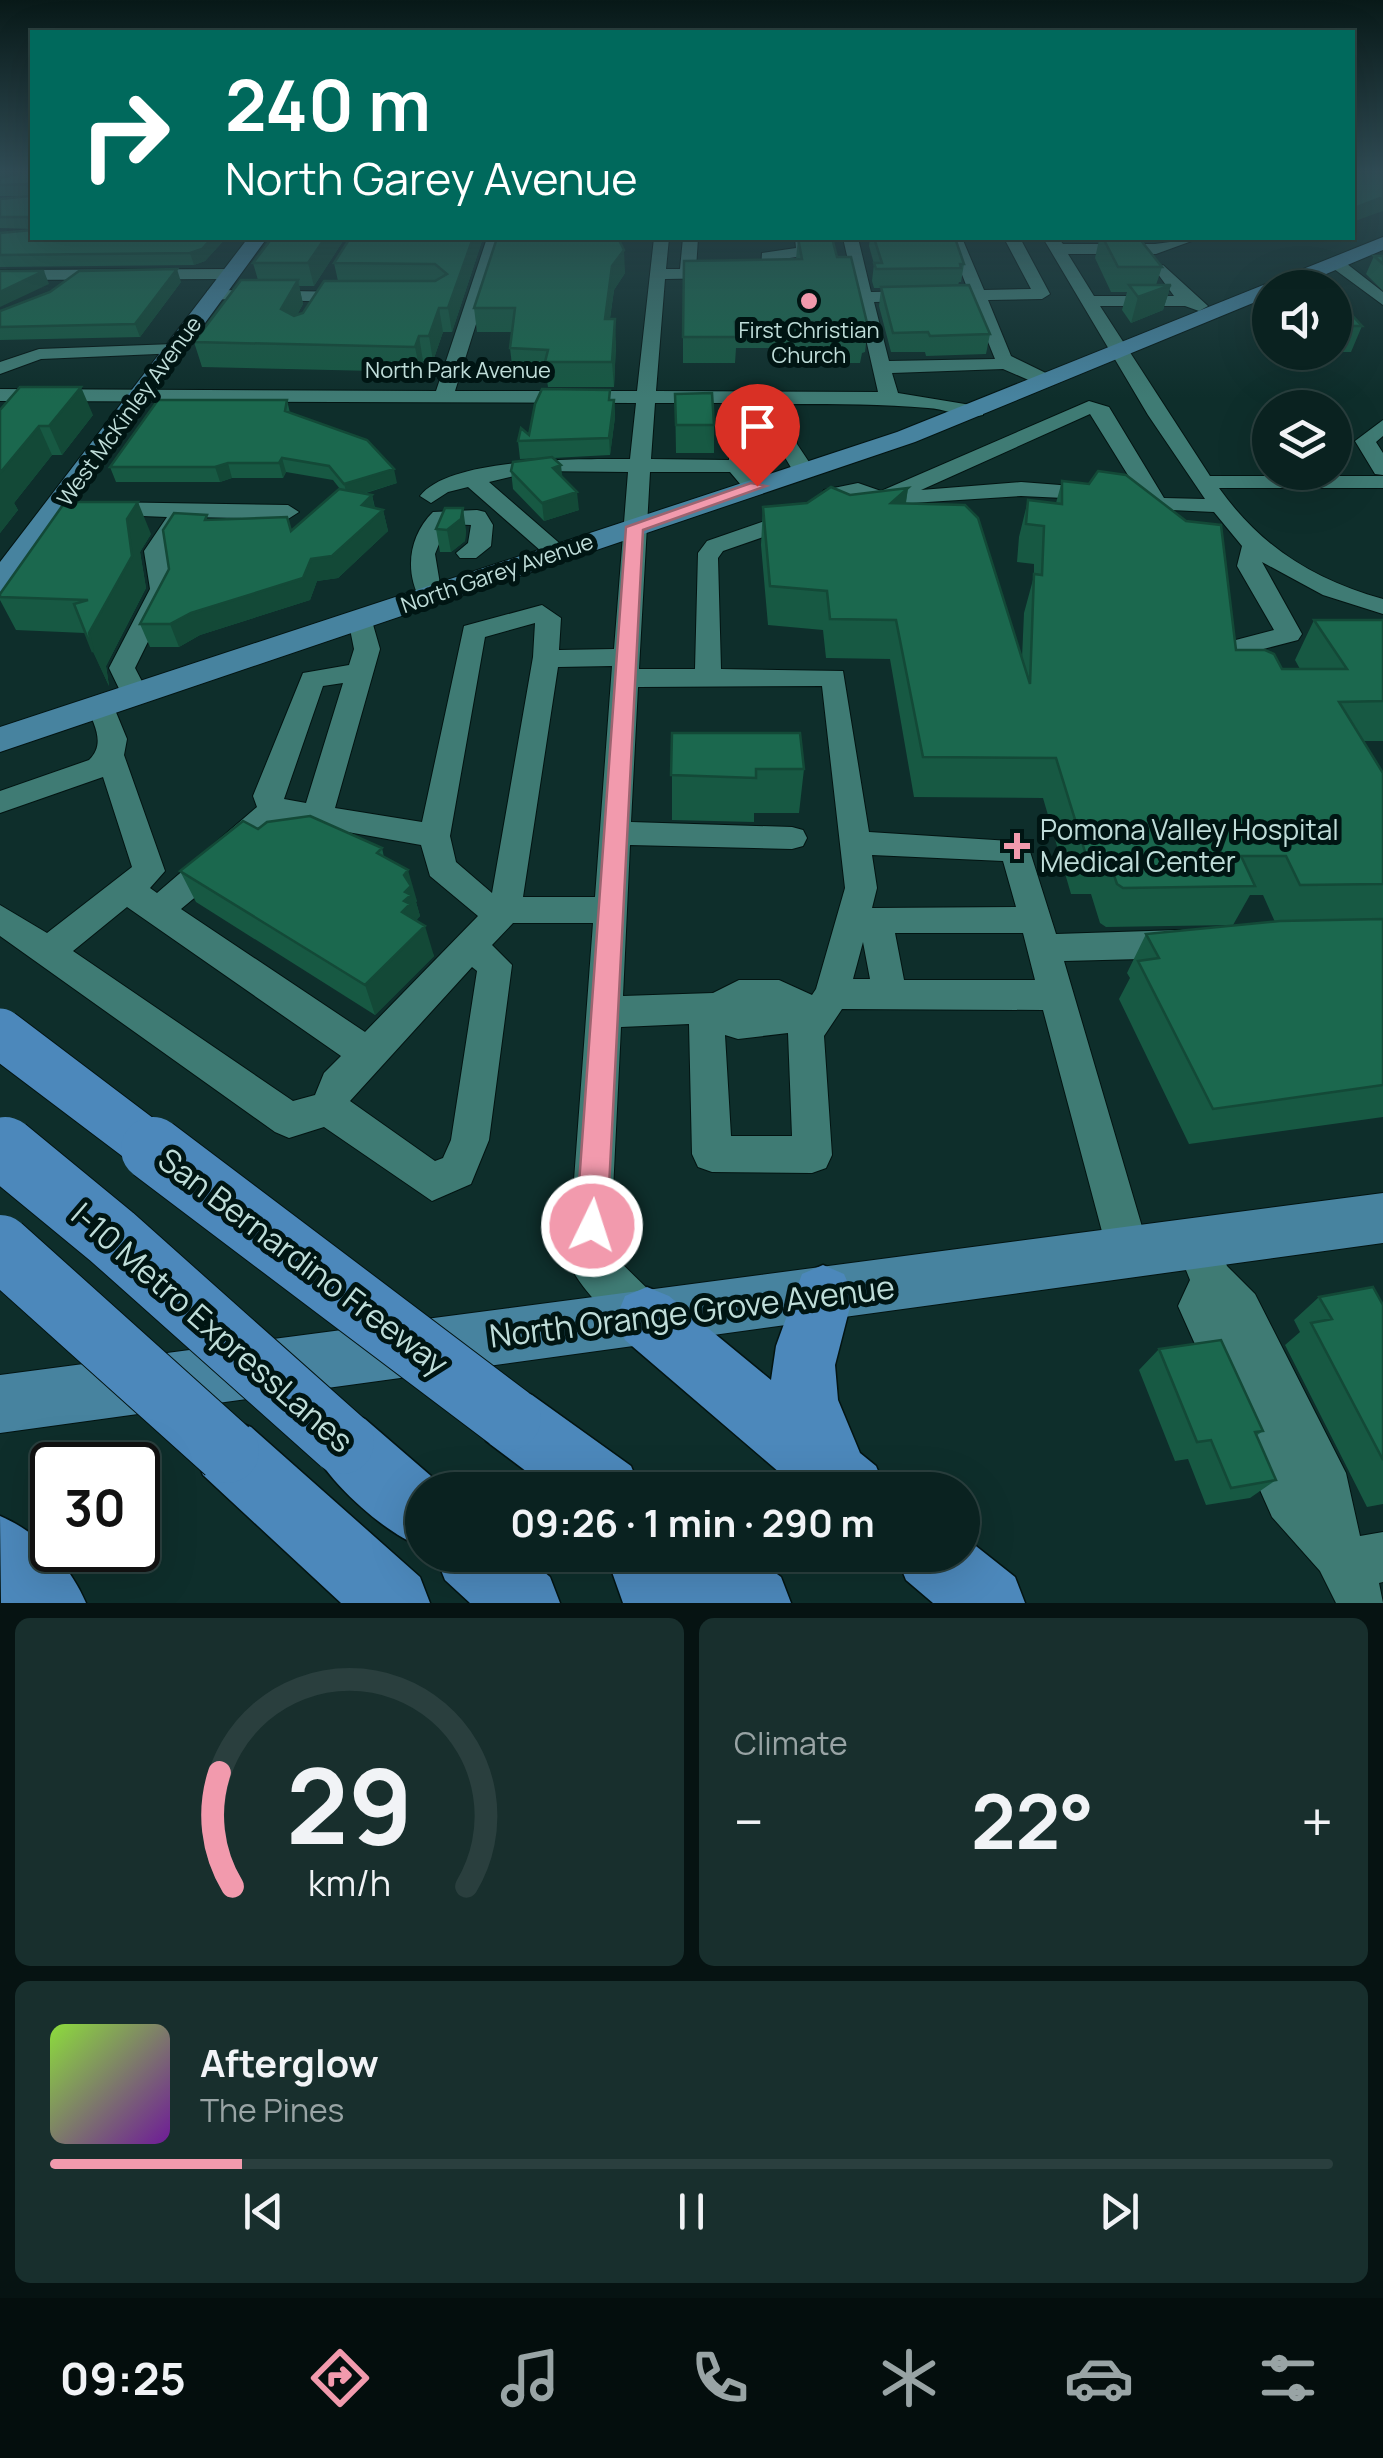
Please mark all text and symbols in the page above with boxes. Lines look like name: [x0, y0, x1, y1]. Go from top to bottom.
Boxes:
text: 240 m: [225, 56, 431, 152]
icon: right: [60, 70, 190, 200]
text: North Garey Avenue: [225, 147, 638, 209]
map controls: [1252, 270, 1352, 490]
button: sound: [1252, 270, 1352, 370]
marker: First Christian Church: [798, 290, 820, 312]
street label: West McKinley Avenue: [50, 310, 208, 512]
place label: First Christian Church: [738, 315, 880, 370]
street label: North Park Avenue: [365, 355, 551, 385]
pin: [715, 384, 800, 487]
button: layers: [1252, 390, 1352, 490]
icon: arrive: [730, 399, 785, 454]
street label: North Garey Avenue: [397, 526, 597, 620]
place label: Pomona Valley Hospital Medical Center: [1040, 810, 1339, 880]
marker: Pomona Valley Hospital Medical Center: [1004, 833, 1030, 859]
street label: San Bernardino Freeway: [149, 1137, 458, 1385]
position arrow: [540, 1174, 644, 1278]
street label: I-10 Metro ExpressLanes: [62, 1192, 363, 1462]
street label: North Orange Grove Avenue: [487, 1264, 897, 1358]
speed limit sign: 30: [30, 1442, 160, 1572]
text: 09:26 · 1 min · 290 m: [510, 1496, 875, 1548]
text: Climate: [734, 1721, 848, 1765]
text: 29: [286, 1733, 413, 1875]
text: 22°: [971, 1769, 1094, 1872]
text: −: [734, 1783, 764, 1859]
text: +: [1301, 1783, 1333, 1859]
text: km/h: [308, 1858, 391, 1907]
text: Afterglow: [200, 2036, 379, 2088]
text: The Pines: [200, 2088, 344, 2132]
icon: previous: [236, 2184, 291, 2239]
icon: pause: [664, 2184, 719, 2239]
icon: next: [1092, 2184, 1147, 2239]
icon: directions: [305, 2343, 375, 2413]
icon: music: [495, 2343, 565, 2413]
icon: phone: [685, 2343, 755, 2413]
icon: climate: [874, 2343, 944, 2413]
icon: car: [1064, 2343, 1134, 2413]
icon: filters: [1253, 2343, 1323, 2413]
text: 09:25: [60, 2347, 186, 2409]

